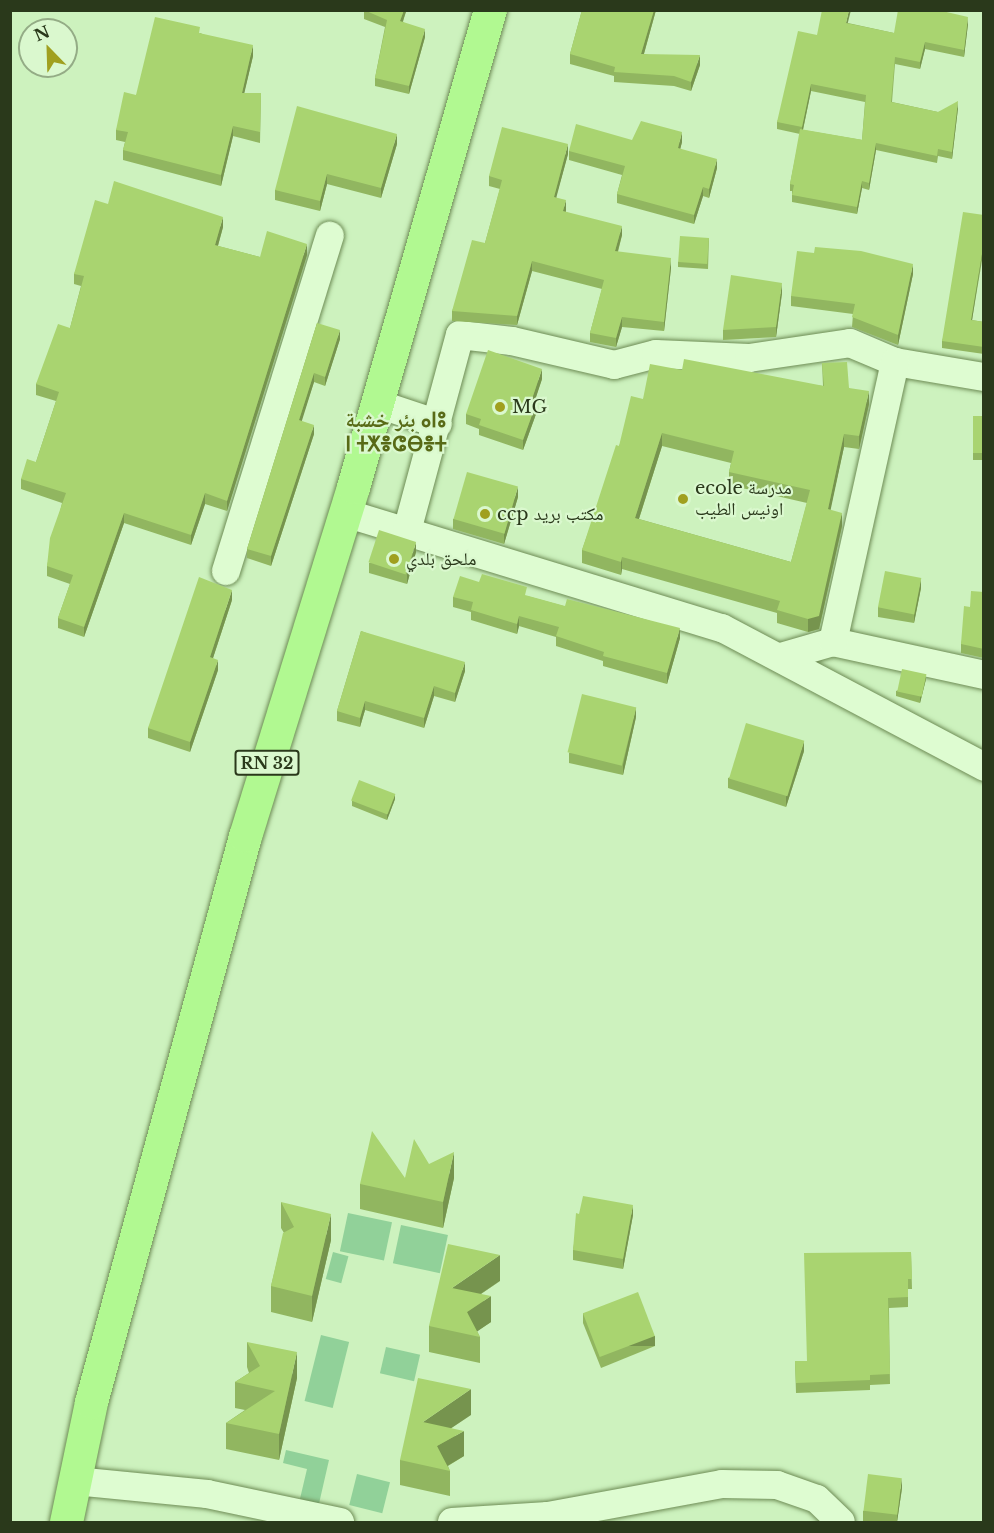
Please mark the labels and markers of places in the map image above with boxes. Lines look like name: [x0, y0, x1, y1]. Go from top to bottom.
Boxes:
place label: MG: [512, 396, 547, 418]
marker: MG: [493, 400, 507, 414]
place label: ecole مدرسة اونيس الطيب: [695, 478, 792, 520]
marker: ecole مدرسة اونيس الطيب: [676, 492, 690, 506]
place label: ccp مكتب بريد: [497, 503, 603, 525]
marker: ccp مكتب بريد: [478, 507, 492, 521]
place label: ملحق بلدي: [406, 548, 476, 570]
marker: ملحق بلدي: [387, 552, 401, 566]

